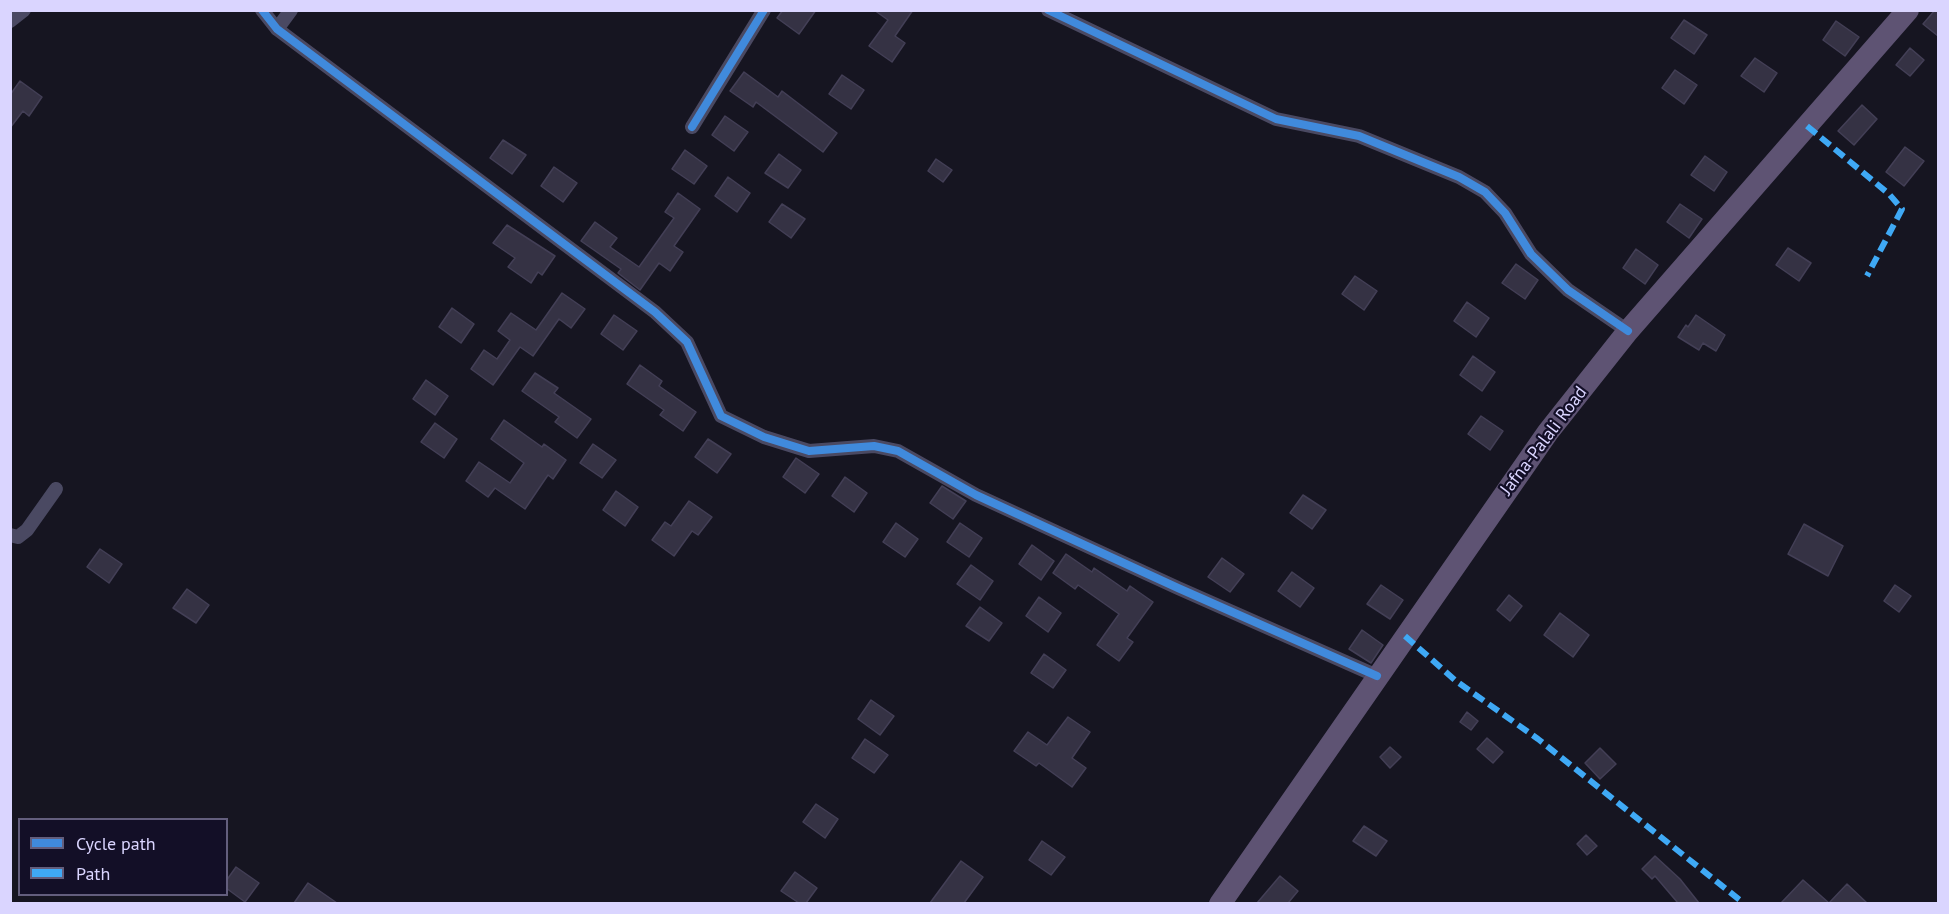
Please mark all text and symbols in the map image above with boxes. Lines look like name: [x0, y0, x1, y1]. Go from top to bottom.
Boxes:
street label: Jafna-Palali Road: [1496, 382, 1592, 500]
legend: [18, 818, 228, 896]
text: Cycle path: [76, 832, 156, 855]
text: Path: [76, 862, 110, 885]

